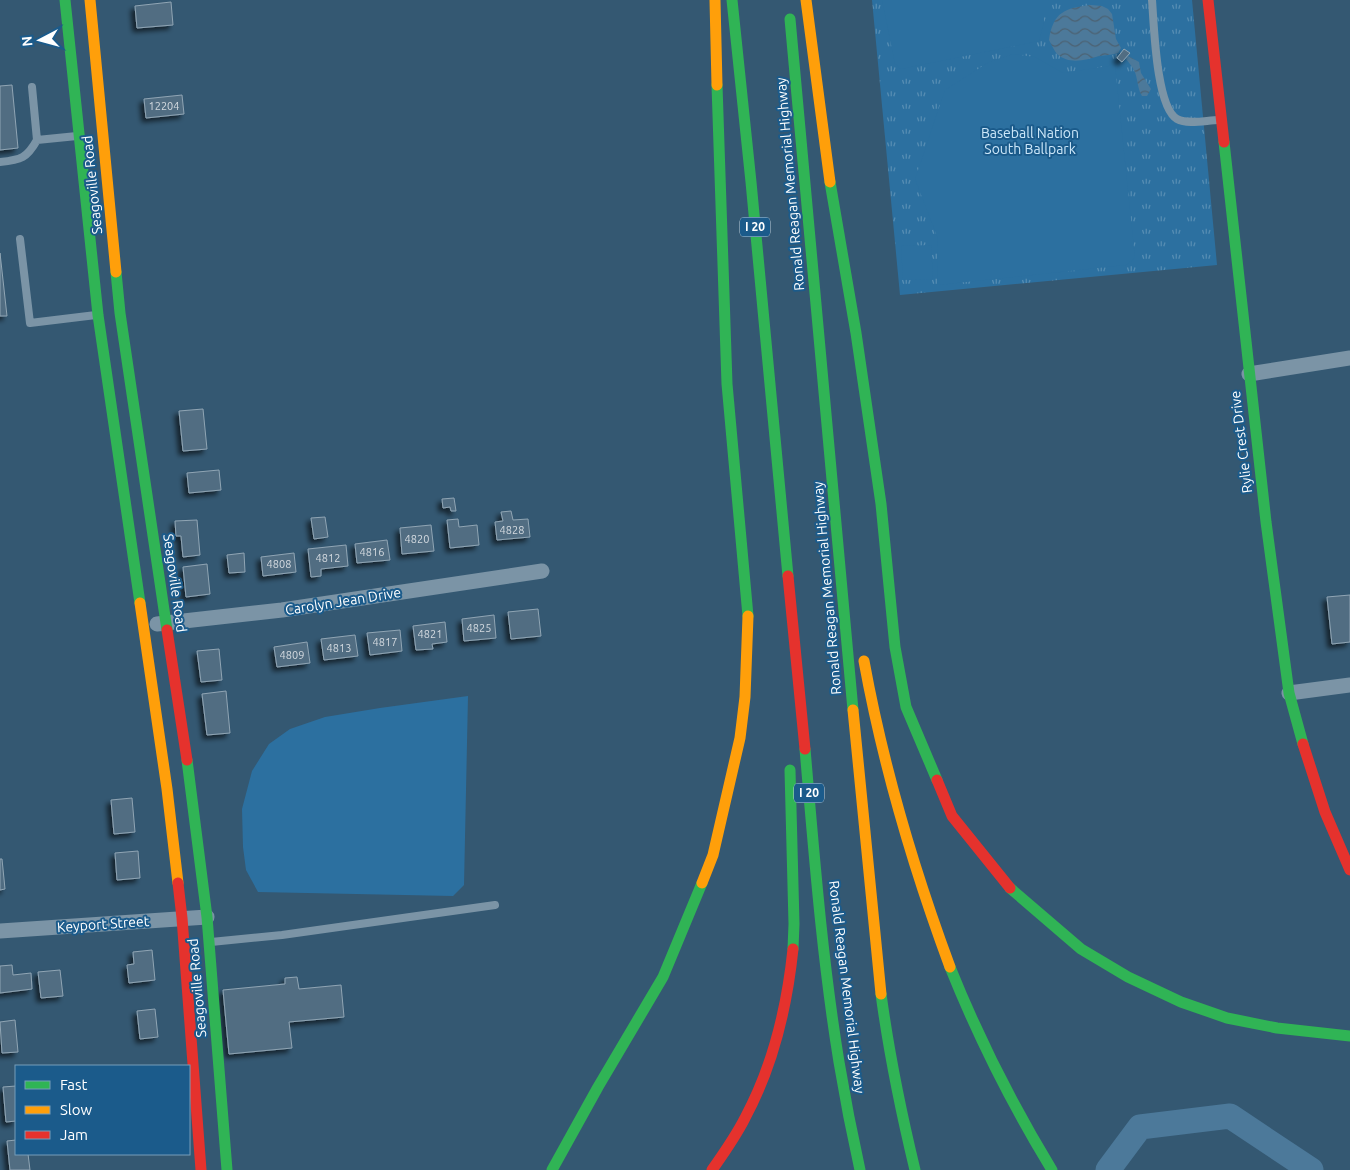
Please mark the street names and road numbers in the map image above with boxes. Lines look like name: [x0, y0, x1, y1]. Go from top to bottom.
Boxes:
street label: Ronald Reagan Memorial Highway: [773, 76, 807, 291]
street label: Seagoville Road: [79, 135, 105, 235]
road number: I 20: [740, 218, 770, 236]
street label: Rylie Crest Drive: [1227, 390, 1255, 494]
street label: Ronald Reagan Memorial Highway: [810, 480, 844, 695]
street label: Seagoville Road: [160, 533, 190, 633]
street label: Carolyn Jean Drive: [284, 584, 402, 618]
road number: I 20: [794, 784, 824, 802]
street label: Ronald Reagan Memorial Highway: [826, 880, 868, 1094]
street label: Keyport Street: [56, 913, 150, 935]
street label: Seagoville Road: [185, 938, 209, 1038]

